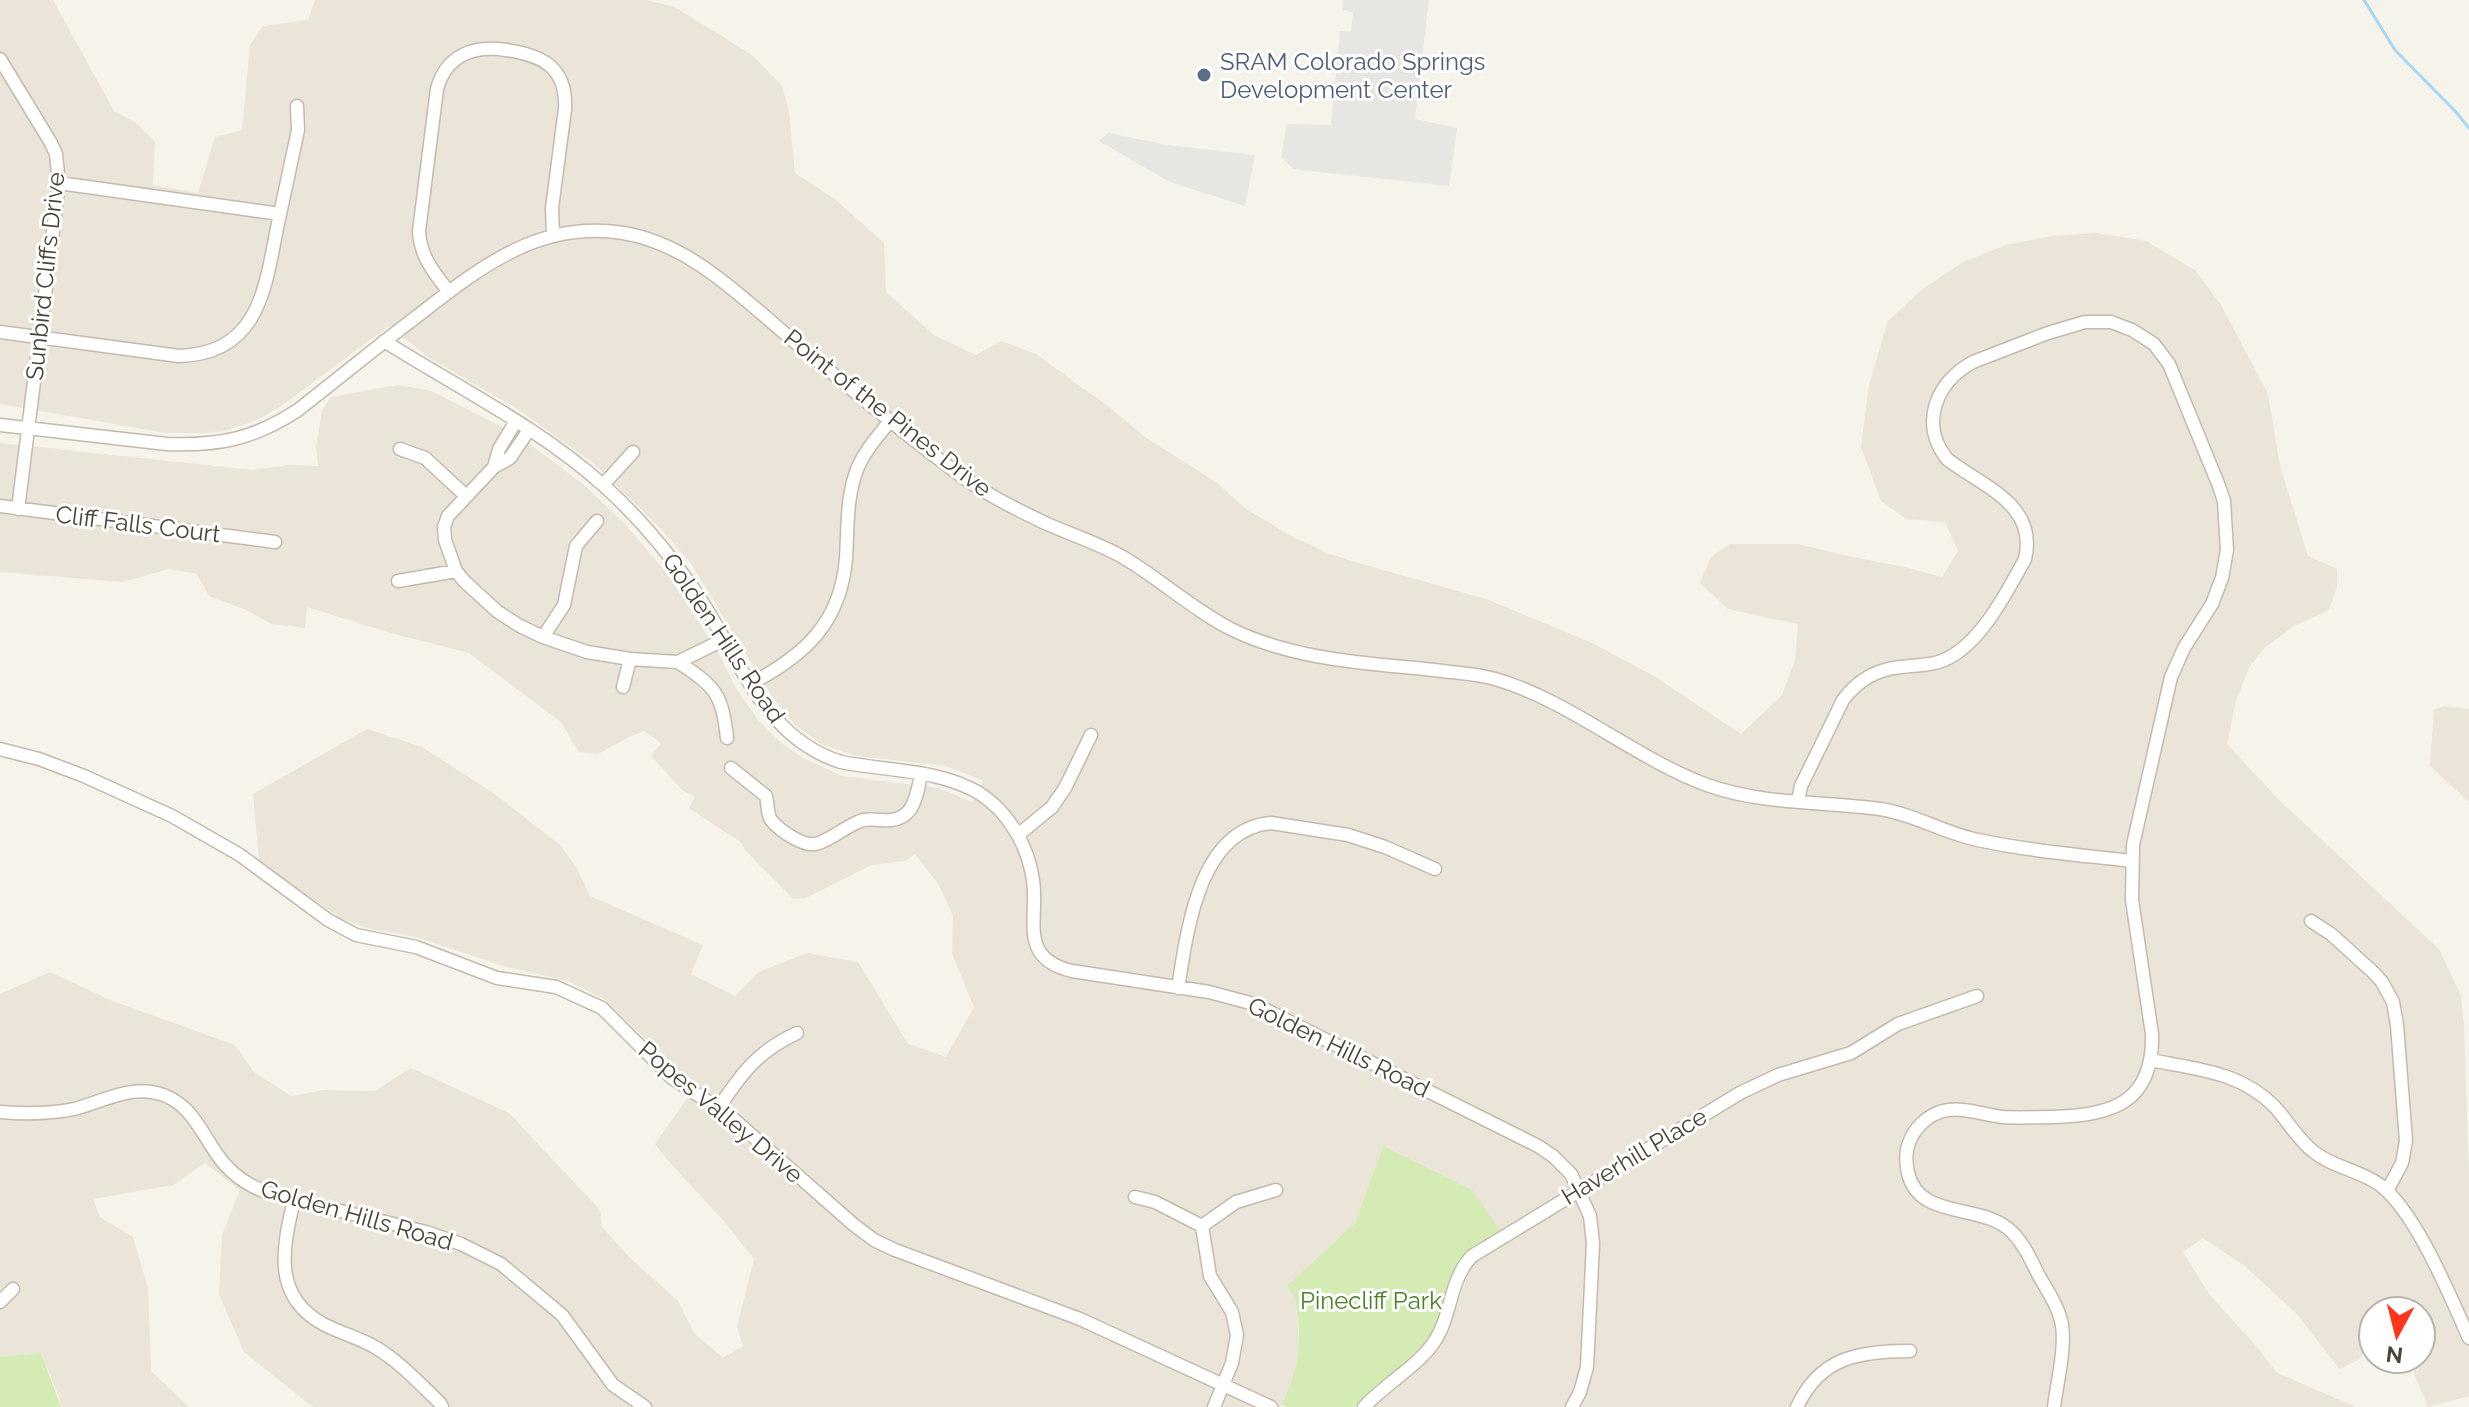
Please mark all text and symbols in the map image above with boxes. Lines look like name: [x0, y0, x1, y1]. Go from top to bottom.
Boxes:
place label: SRAM Colorado Springs Development Center: [1220, 47, 1485, 104]
marker: SRAM Colorado Springs Development Center: [1195, 66, 1213, 84]
street label: Sunbird Cliffs Drive: [20, 170, 70, 382]
street label: Point of the Pines Drive: [778, 323, 998, 503]
street label: Cliff Falls Court: [54, 500, 222, 548]
street label: Golden Hills Road: [657, 548, 791, 728]
street label: Golden Hills Road: [1243, 990, 1435, 1104]
street label: Popes Valley Drive: [633, 1035, 809, 1189]
street label: Haverhill Place: [1556, 1101, 1712, 1211]
street label: Golden Hills Road: [258, 1174, 456, 1256]
park label: Pinecliff Park: [1300, 1286, 1442, 1315]
north arrow: [2357, 1295, 2437, 1375]
text: N: [2385, 1341, 2404, 1369]

